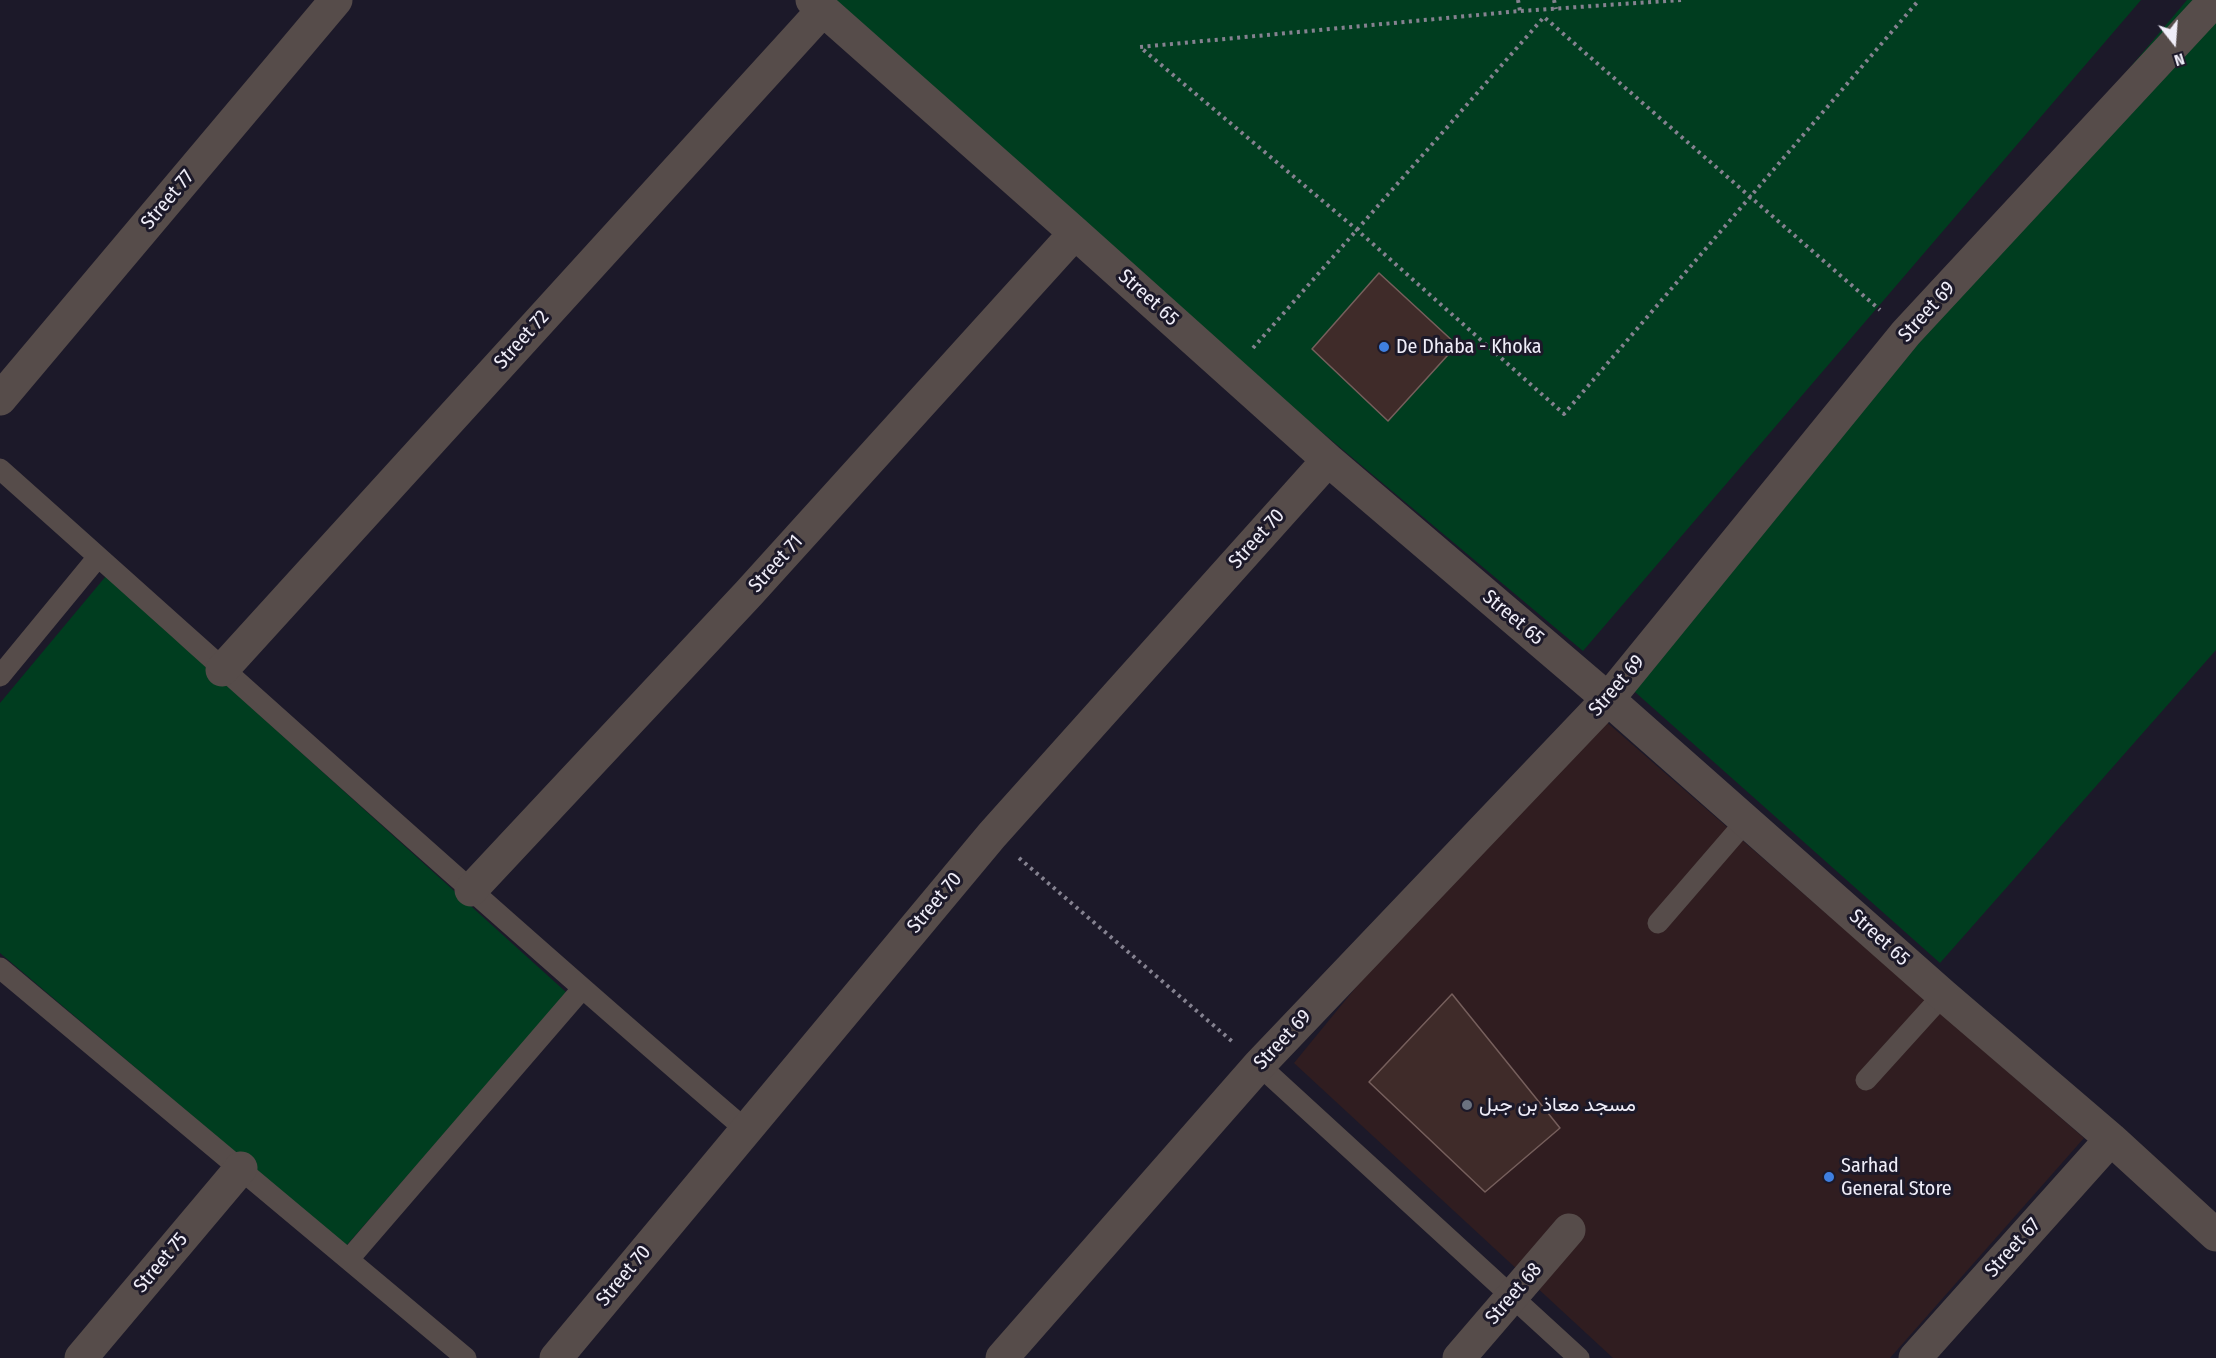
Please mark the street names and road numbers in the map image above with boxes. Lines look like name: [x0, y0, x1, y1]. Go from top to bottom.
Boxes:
street label: Street 77: [136, 165, 200, 235]
street label: Street 65: [1113, 265, 1183, 331]
street label: Street 69: [1894, 277, 1960, 347]
street label: Street 72: [489, 306, 555, 374]
street label: Street 70: [1224, 504, 1290, 574]
street label: Street 71: [744, 530, 808, 598]
street label: Street 65: [1477, 585, 1549, 651]
street label: Street 69: [1584, 650, 1650, 722]
street label: Street 70: [903, 868, 967, 938]
street label: Street 65: [1844, 905, 1914, 971]
street label: Street 69: [1249, 1005, 1317, 1075]
street label: Street 67: [1980, 1213, 2046, 1283]
street label: Street 75: [129, 1228, 193, 1298]
street label: Street 70: [592, 1241, 656, 1311]
street label: Street 68: [1481, 1258, 1547, 1330]

